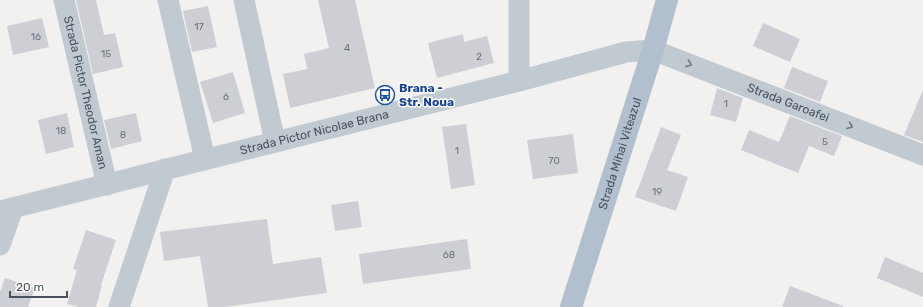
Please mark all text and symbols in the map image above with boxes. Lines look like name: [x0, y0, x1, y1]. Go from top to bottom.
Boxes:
street label: Strada Pictor Theodor Aman: [61, 14, 110, 171]
house number: 17: [194, 21, 204, 33]
house number: 16: [31, 31, 41, 43]
house number: 4: [344, 42, 350, 54]
house number: 15: [101, 48, 111, 60]
house number: 2: [476, 51, 482, 63]
one-way arrow: [686, 59, 693, 67]
street label: Strada Garoafei: [745, 80, 831, 125]
place label: Brana - Str. Noua: [399, 81, 454, 109]
bus stop icon: Brana - Str. Noua: [374, 84, 396, 106]
house number: 6: [223, 91, 229, 103]
street label: Strada Mihai Viteazul: [595, 96, 644, 211]
house number: 1: [724, 98, 728, 110]
street label: Strada Pictor Nicolae Brana: [238, 107, 390, 158]
one-way arrow: [846, 122, 853, 130]
house number: 18: [56, 125, 66, 137]
house number: 8: [120, 129, 126, 141]
house number: 5: [822, 136, 828, 148]
house number: 1: [455, 145, 459, 157]
house number: 70: [548, 155, 560, 167]
house number: 19: [652, 186, 662, 198]
house number: 68: [443, 249, 455, 261]
scale bar: [10, 273, 67, 299]
text: 20 m: [16, 280, 44, 294]

